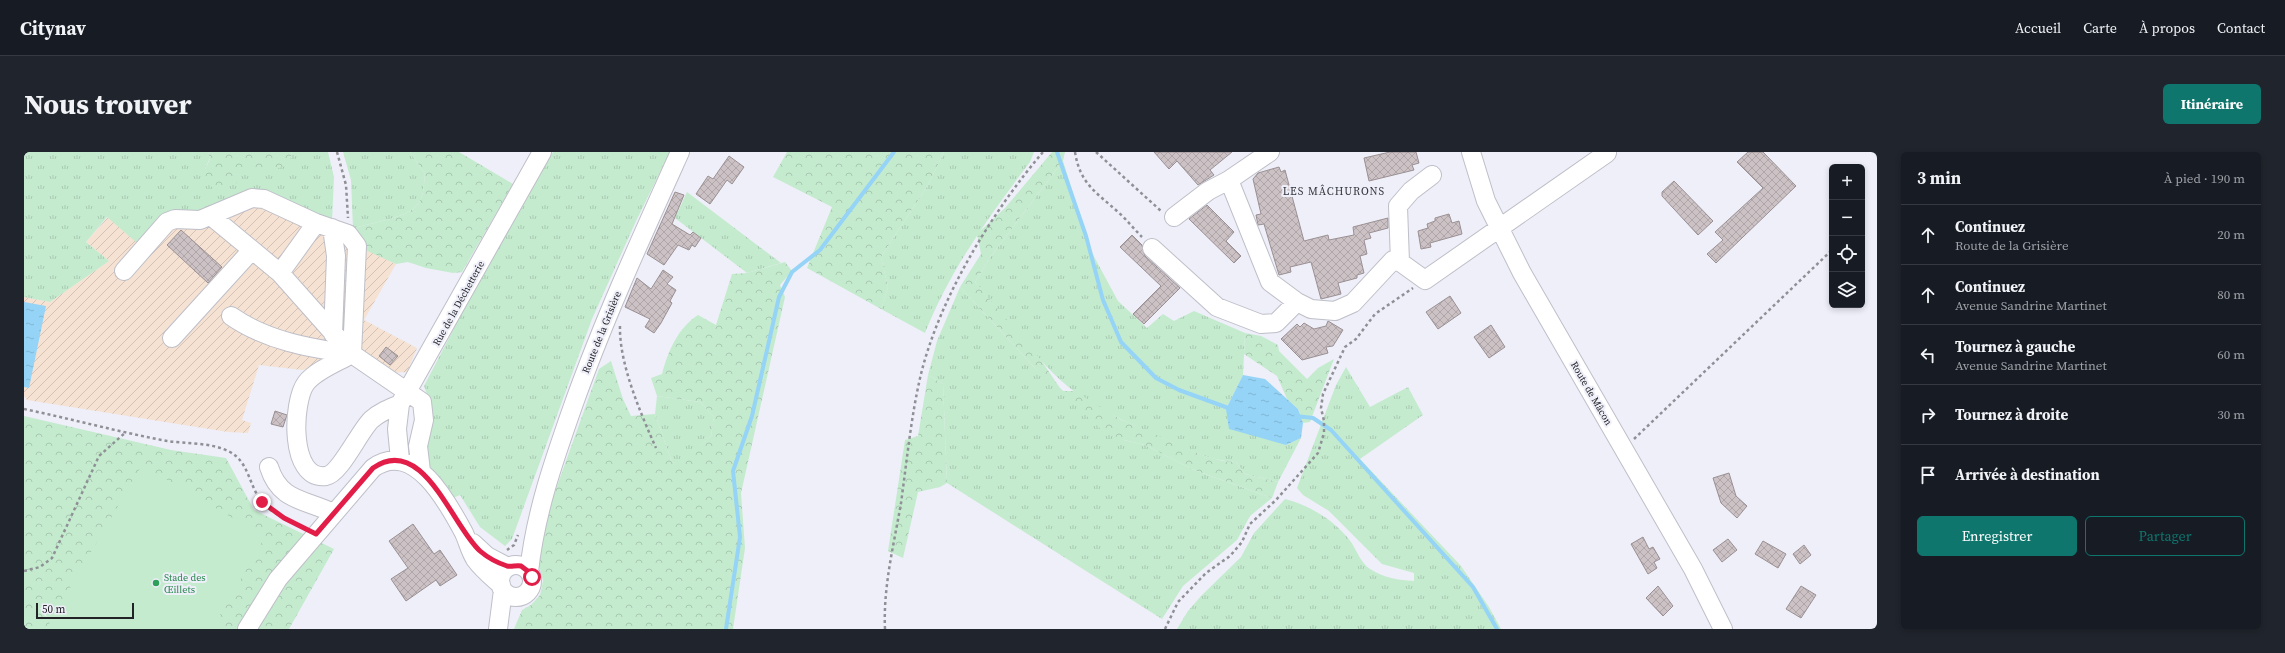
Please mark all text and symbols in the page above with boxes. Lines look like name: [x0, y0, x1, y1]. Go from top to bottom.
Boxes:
text: Citynav: [20, 15, 86, 41]
text: Accueil: [2015, 18, 2061, 38]
text: Carte: [2083, 18, 2117, 38]
text: À propos: [2139, 18, 2195, 38]
text: Contact: [2217, 18, 2265, 38]
button: Itinéraire: [2163, 84, 2261, 124]
text: Nous trouver: [24, 85, 191, 123]
map controls: [1829, 164, 1865, 308]
button: +: [1829, 164, 1865, 200]
text: 3 min: [1917, 166, 1961, 190]
text: À pied · 190 m: [2164, 170, 2245, 187]
district label: LES MÂCHURONS: [1283, 184, 1385, 199]
button: −: [1829, 200, 1865, 236]
text: Continuez: [1955, 216, 2025, 237]
icon: ahead: [1917, 224, 1939, 246]
text: 20 m: [2217, 226, 2245, 243]
button: locate: [1829, 236, 1865, 272]
text: Route de la Grisière: [1955, 237, 2069, 254]
street label: Rue de la Déchetterie: [430, 259, 487, 348]
button: layers: [1829, 272, 1865, 308]
text: Continuez: [1955, 276, 2025, 297]
icon: ahead: [1917, 284, 1939, 306]
text: 80 m: [2217, 286, 2245, 303]
street label: Route de la Grisière: [579, 289, 624, 375]
text: Avenue Sandrine Martinet: [1955, 297, 2107, 314]
text: Tournez à gauche: [1955, 336, 2075, 357]
icon: left: [1917, 344, 1939, 366]
text: 60 m: [2217, 346, 2245, 363]
text: Avenue Sandrine Martinet: [1955, 357, 2107, 374]
street label: Route de Mâcon: [1568, 359, 1615, 428]
icon: right: [1917, 404, 1939, 426]
text: Tournez à droite: [1955, 404, 2068, 425]
text: 30 m: [2217, 406, 2245, 423]
icon: arrive: [1917, 464, 1939, 486]
text: Arrivée à destination: [1955, 464, 2100, 485]
route end: [253, 493, 271, 511]
button: Enregistrer: [1917, 516, 2077, 556]
button: Partager: [2085, 516, 2245, 556]
route start: [523, 568, 541, 586]
place label: Stade des Œillets: [164, 571, 206, 596]
marker: Stade des Œillets: [151, 578, 161, 588]
scale bar: [36, 601, 134, 620]
text: 50 m: [42, 602, 65, 617]

